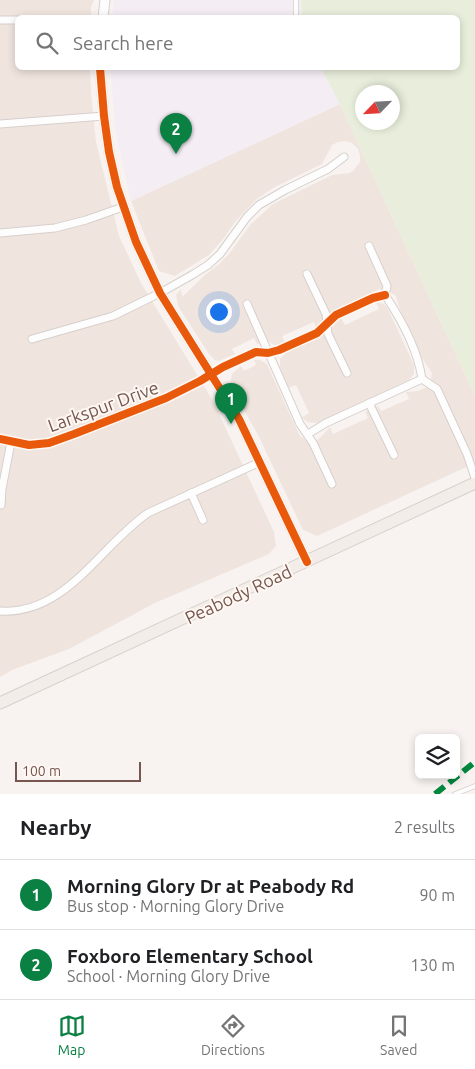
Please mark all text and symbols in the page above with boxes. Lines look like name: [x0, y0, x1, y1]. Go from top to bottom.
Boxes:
search box: [15, 15, 460, 70]
icon: search: [33, 29, 61, 57]
text: Search here: [73, 32, 173, 54]
north arrow: [355, 85, 400, 130]
pin: 2: [160, 113, 192, 154]
your location: [206, 299, 232, 325]
street label: Larkspur Drive: [45, 377, 161, 435]
pin: 1: [215, 383, 247, 424]
street label: Peabody Road: [181, 561, 295, 627]
map controls: [415, 734, 460, 779]
button: layers: [415, 734, 460, 779]
scale bar: [15, 759, 141, 782]
text: 100 m: [22, 763, 61, 779]
text: Nearby: [20, 815, 91, 839]
text: 2 results: [394, 818, 455, 836]
text: Morning Glory Dr at Peabody Rd: [67, 875, 354, 897]
text: 1: [31, 886, 41, 904]
text: 90 m: [419, 886, 455, 904]
text: Bus stop · Morning Glory Drive: [67, 897, 284, 915]
text: Foxboro Elementary School: [67, 945, 313, 967]
text: 2: [31, 956, 41, 974]
text: 130 m: [410, 956, 455, 974]
text: School · Morning Glory Drive: [67, 967, 270, 985]
tab: Map: [58, 1012, 86, 1058]
tab: Directions: [201, 1012, 265, 1058]
tab: Saved: [380, 1012, 417, 1058]

